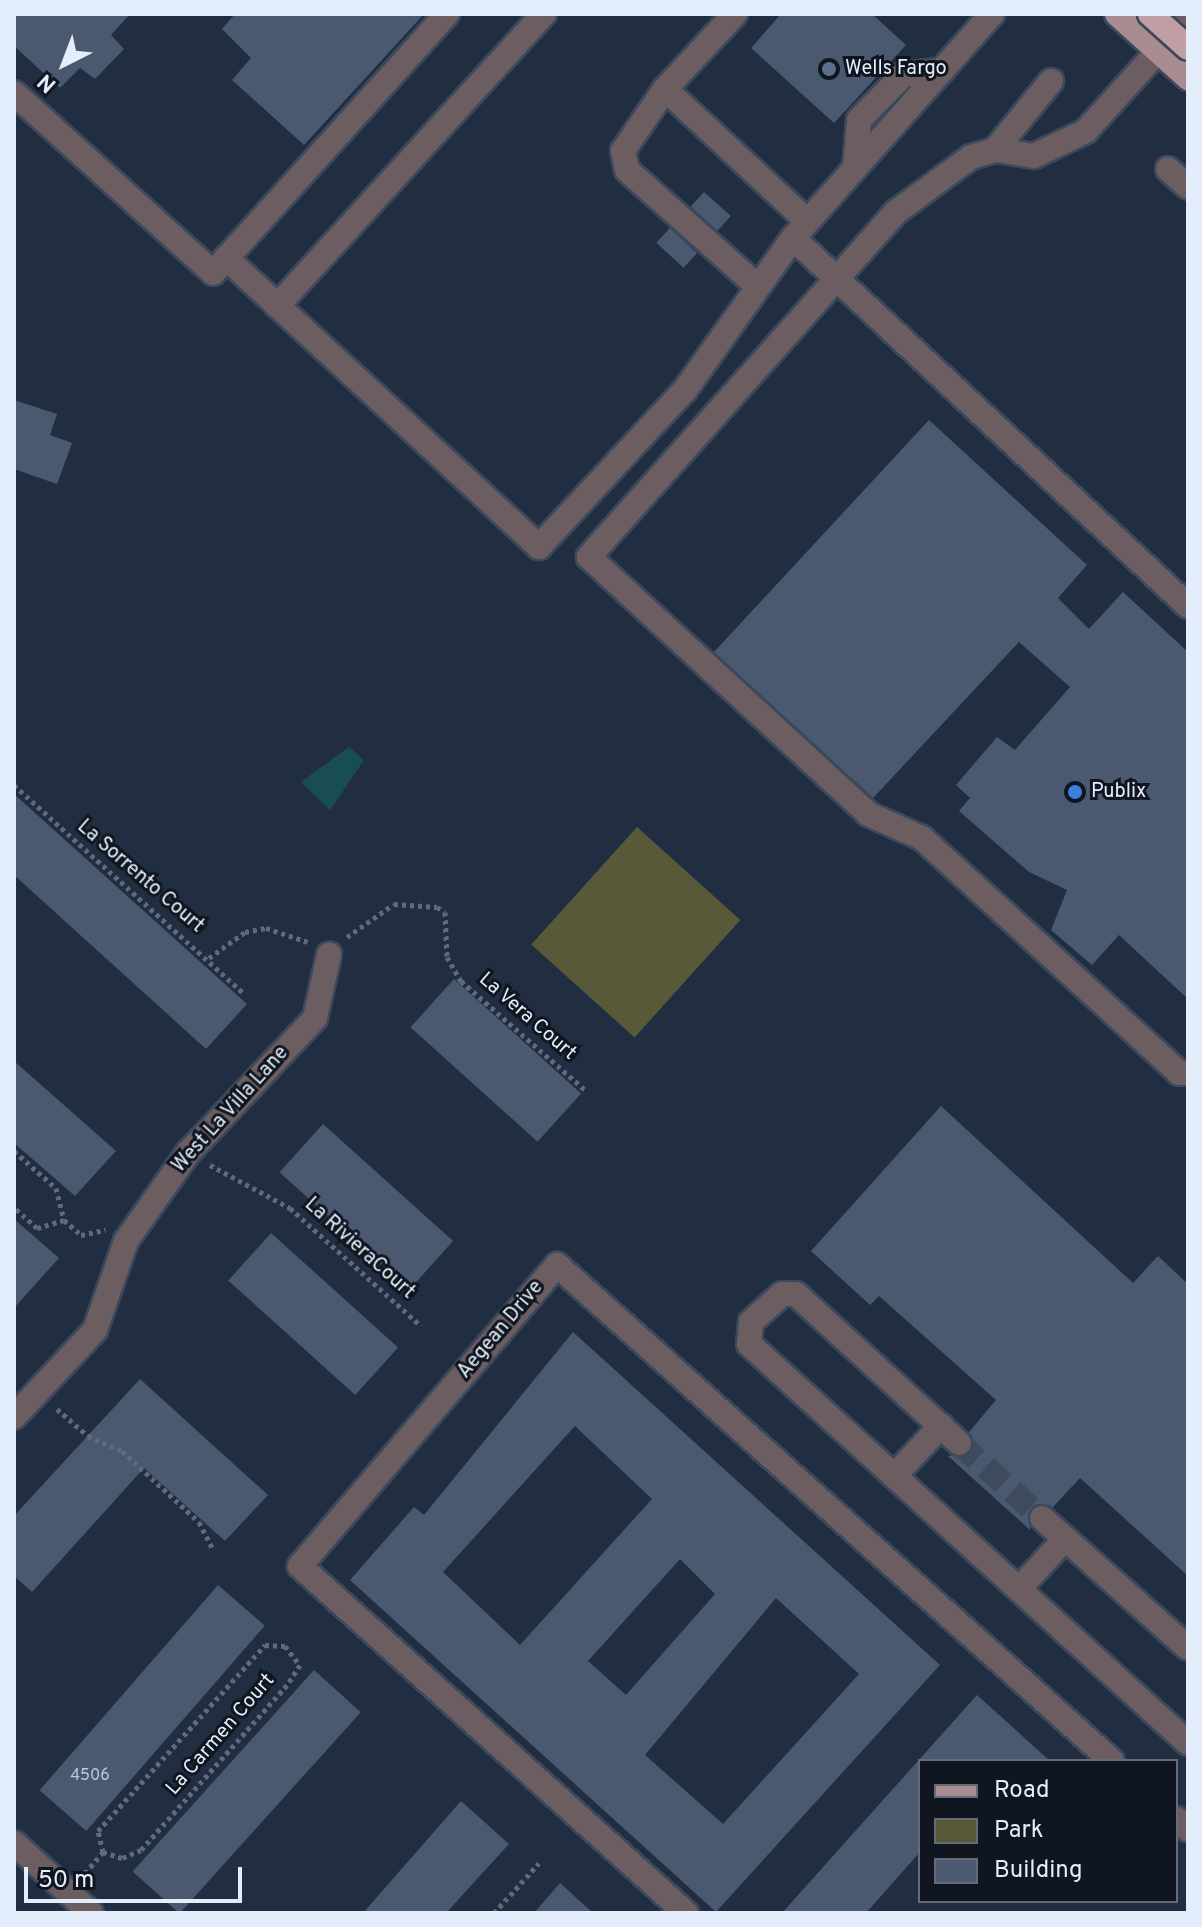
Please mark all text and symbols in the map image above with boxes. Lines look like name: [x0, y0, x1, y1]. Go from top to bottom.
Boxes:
north arrow: [24, 24, 104, 104]
place label: Wells Fargo: [845, 57, 947, 81]
marker: Wells Fargo: [820, 60, 838, 78]
text: N: [33, 67, 63, 98]
place label: Publix: [1091, 780, 1146, 804]
marker: Publix: [1066, 783, 1084, 801]
street label: La Sorrento Court: [72, 815, 208, 939]
street label: La Vera Court: [473, 968, 581, 1066]
street label: West La Villa Lane: [168, 1041, 294, 1179]
street label: La RivieraCourt: [299, 1193, 419, 1305]
street label: Aegean Drive: [453, 1276, 549, 1384]
street label: La Carmen Court: [162, 1669, 280, 1801]
legend: [918, 1759, 1178, 1903]
house number: 4506: [70, 1766, 110, 1786]
text: Road: [994, 1776, 1050, 1806]
text: Park: [994, 1816, 1044, 1846]
scale bar: [28, 1851, 246, 1901]
text: Building: [994, 1856, 1083, 1886]
text: 50 m: [38, 1866, 94, 1896]

